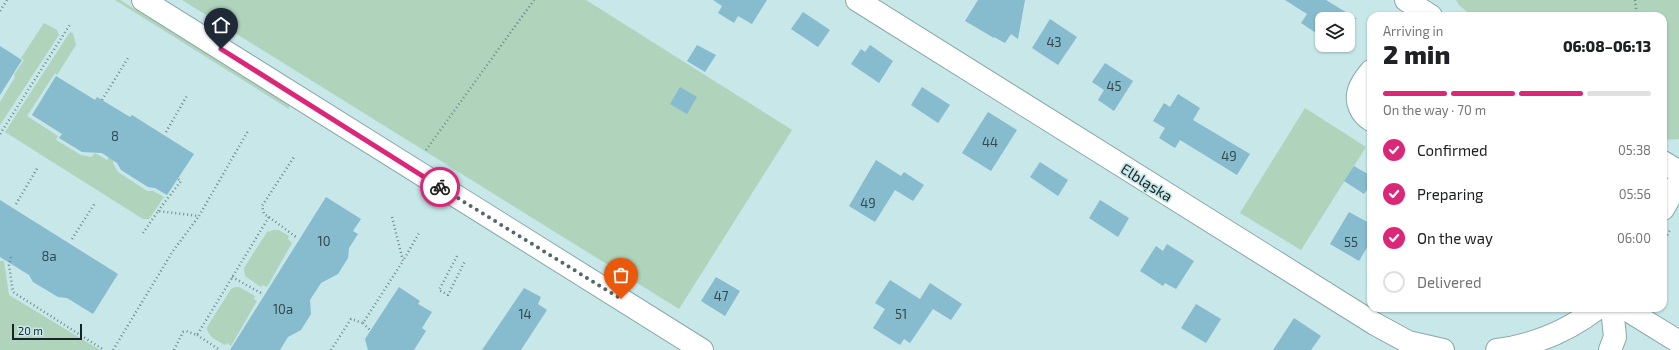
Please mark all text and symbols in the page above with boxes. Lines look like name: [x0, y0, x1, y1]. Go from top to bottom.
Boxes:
pin: [204, 8, 238, 49]
map controls: [1315, 12, 1355, 52]
button: layers: [1315, 12, 1355, 52]
icon: home: [210, 14, 232, 36]
text: Arriving in: [1383, 23, 1443, 39]
house number: 43: [1046, 34, 1062, 50]
text: 06:08–06:13: [1563, 37, 1651, 55]
text: 2 min: [1383, 38, 1450, 69]
house number: 45: [1107, 78, 1122, 94]
text: On the way · 70 m: [1383, 102, 1486, 118]
house number: 8: [111, 128, 119, 144]
house number: 44: [982, 134, 998, 150]
icon: check: [1383, 139, 1405, 161]
text: Confirmed: [1417, 141, 1488, 159]
text: 05:38: [1618, 142, 1651, 158]
house number: 49: [1221, 148, 1237, 164]
street label: Elbląska: [1118, 159, 1176, 205]
courier: [420, 167, 460, 207]
icon: bike: [429, 176, 451, 198]
icon: check: [1383, 183, 1405, 205]
text: Preparing: [1417, 185, 1483, 203]
text: 05:56: [1619, 186, 1651, 202]
house number: 49: [860, 195, 876, 211]
icon: check: [1383, 227, 1405, 249]
text: On the way: [1417, 229, 1493, 247]
text: 06:00: [1617, 230, 1651, 246]
house number: 10: [317, 233, 331, 249]
house number: 55: [1344, 234, 1358, 250]
house number: 8a: [41, 248, 57, 264]
pin: [604, 258, 638, 299]
icon: bag: [610, 264, 632, 286]
text: Delivered: [1417, 273, 1482, 291]
house number: 47: [714, 288, 729, 304]
house number: 10a: [273, 301, 293, 317]
house number: 14: [518, 306, 532, 322]
house number: 51: [895, 306, 907, 322]
scale bar: [12, 322, 82, 341]
text: 20 m: [18, 324, 43, 337]

